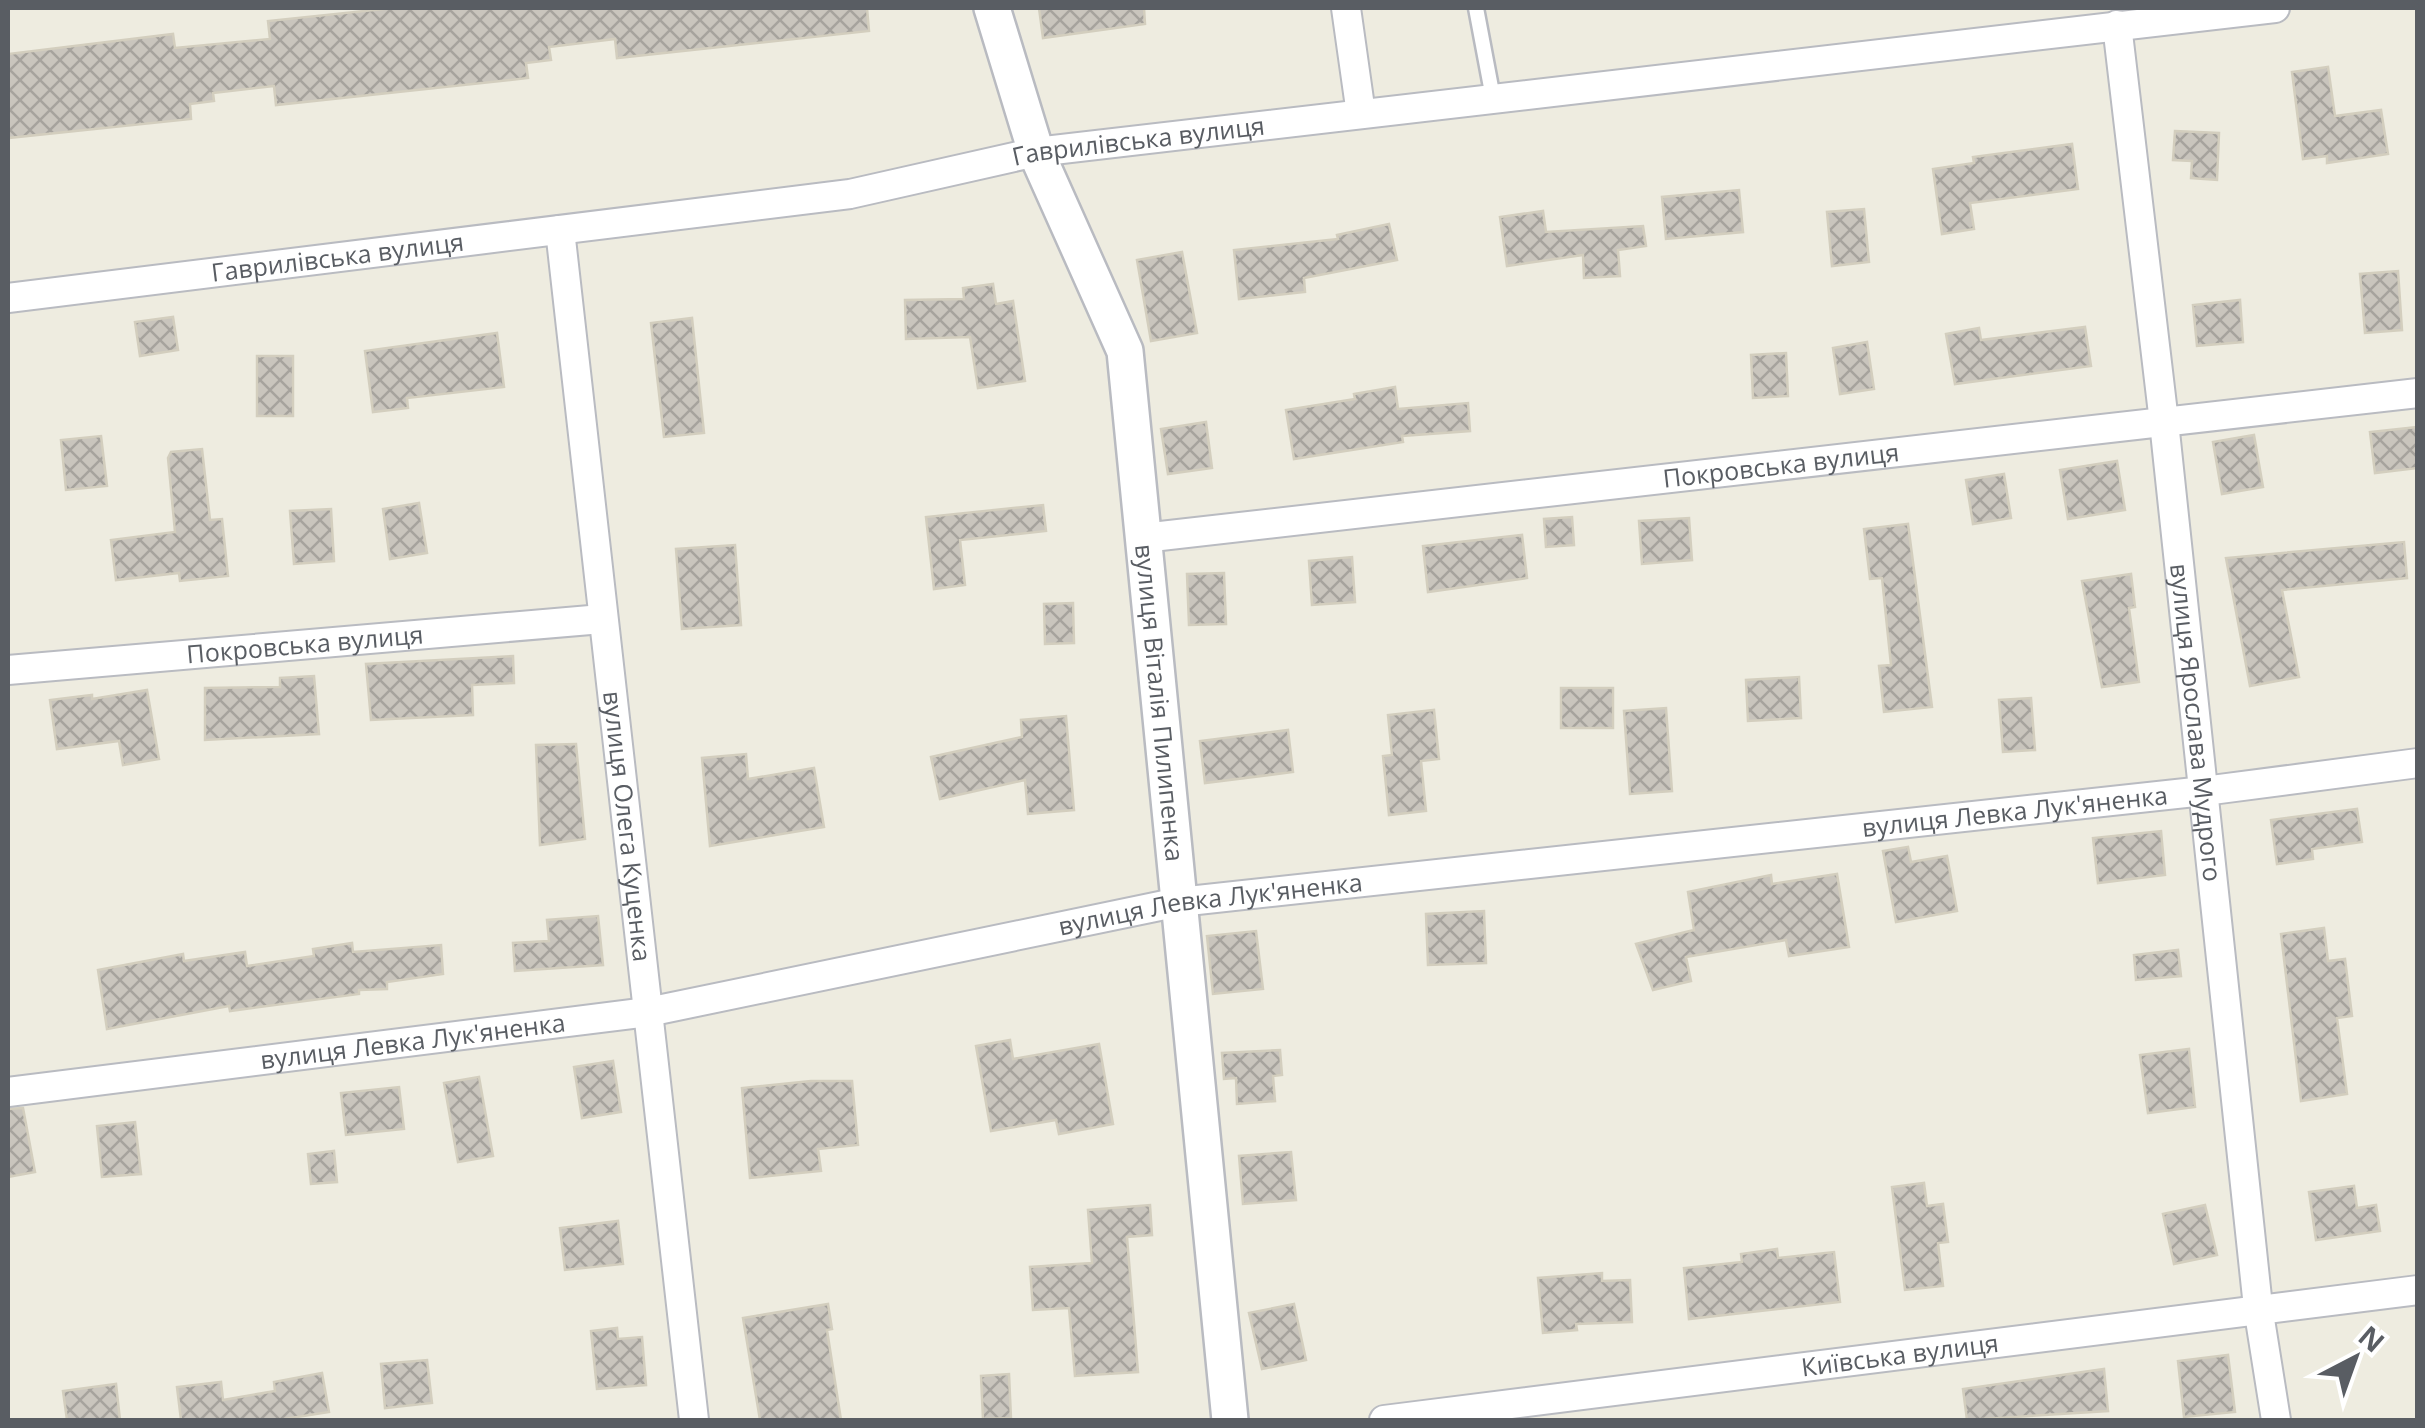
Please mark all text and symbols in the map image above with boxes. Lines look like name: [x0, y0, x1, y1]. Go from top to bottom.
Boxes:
street label: Гаврилівська вулиця: [1008, 108, 1266, 173]
street label: Гаврилівська вулиця: [209, 224, 466, 289]
street label: Покровська вулиця: [1661, 434, 1901, 495]
street label: вулиця Віталія Пилипенка: [1128, 542, 1193, 863]
street label: вулиця Ярослава Мудрого: [2163, 562, 2231, 883]
street label: Покровська вулиця: [185, 616, 425, 671]
street label: вулиця Олега Куценка: [596, 689, 660, 963]
street label: вулиця Левка Лук'яненка: [1860, 777, 2169, 844]
street label: вулиця Левка Лук'яненка: [1055, 864, 1364, 943]
street label: вулиця Левка Лук'яненка: [258, 1004, 567, 1076]
north arrow: [2305, 1308, 2405, 1408]
text: N: [2351, 1317, 2393, 1360]
street label: Київська вулиця: [1799, 1325, 2000, 1383]

